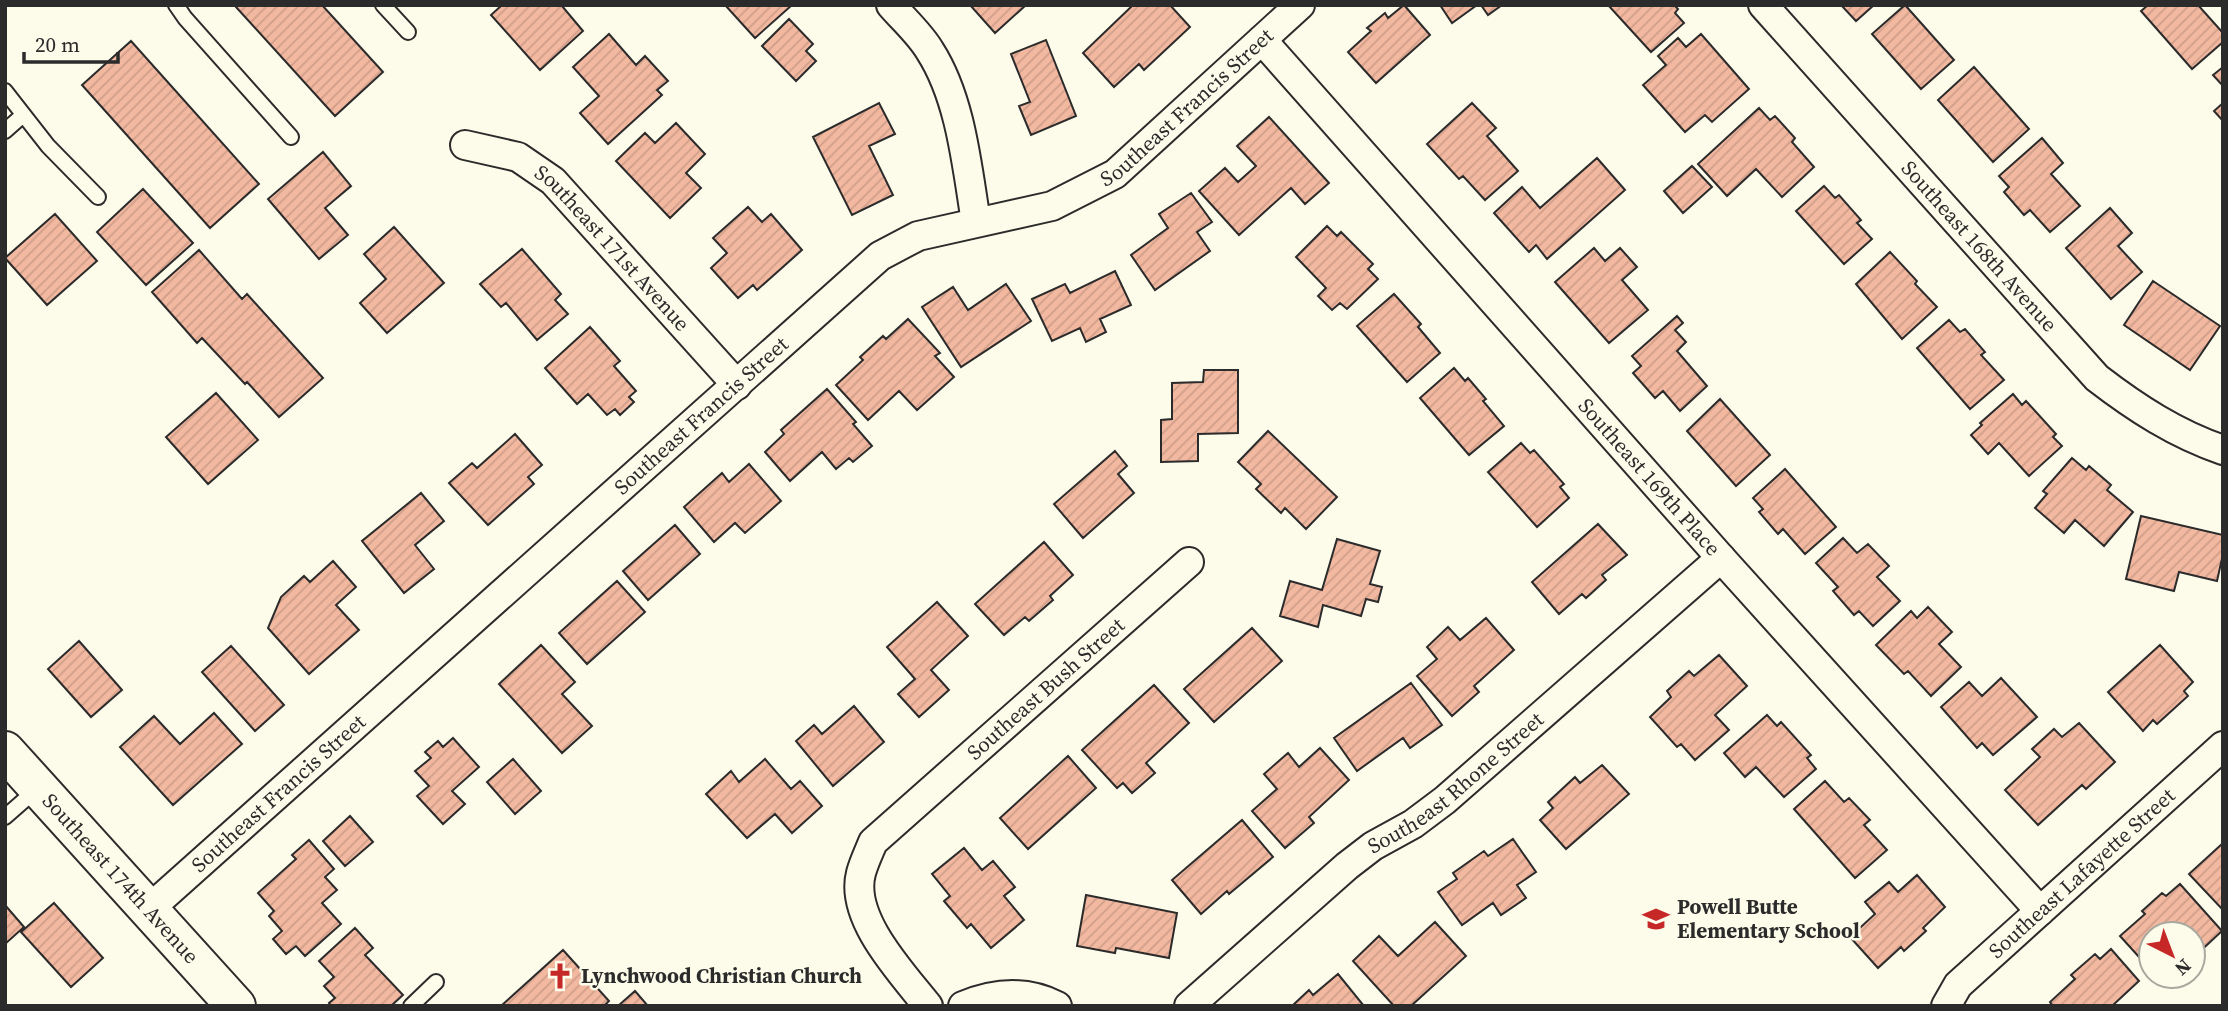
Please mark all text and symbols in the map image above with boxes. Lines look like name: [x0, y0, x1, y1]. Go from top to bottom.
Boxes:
scale bar: [24, 21, 119, 65]
street label: Southeast Francis Street: [1095, 21, 1279, 193]
text: 20 m: [35, 30, 80, 59]
street label: Southeast 168th Avenue: [1895, 154, 2064, 338]
street label: Southeast 171st Avenue: [529, 158, 697, 337]
street label: Southeast Francis Street: [608, 330, 794, 501]
street label: Southeast 169th Place: [1572, 392, 1727, 562]
street label: Southeast Bush Street: [960, 611, 1131, 766]
street label: Southeast Rhone Street: [1362, 705, 1550, 860]
street label: Southeast Francis Street: [185, 707, 372, 879]
street label: Southeast Lafayette Street: [1982, 781, 2181, 965]
street label: Southeast 174th Avenue: [36, 787, 206, 970]
place label: Powell Butte Elementary School: [1677, 892, 1860, 945]
school or university icon: Powell Butte Elementary School: [1641, 904, 1671, 934]
north arrow: [2137, 920, 2207, 990]
text: N: [2169, 953, 2197, 982]
church icon: Lynchwood Christian Church: [545, 961, 575, 991]
place label: Lynchwood Christian Church: [581, 961, 862, 990]

